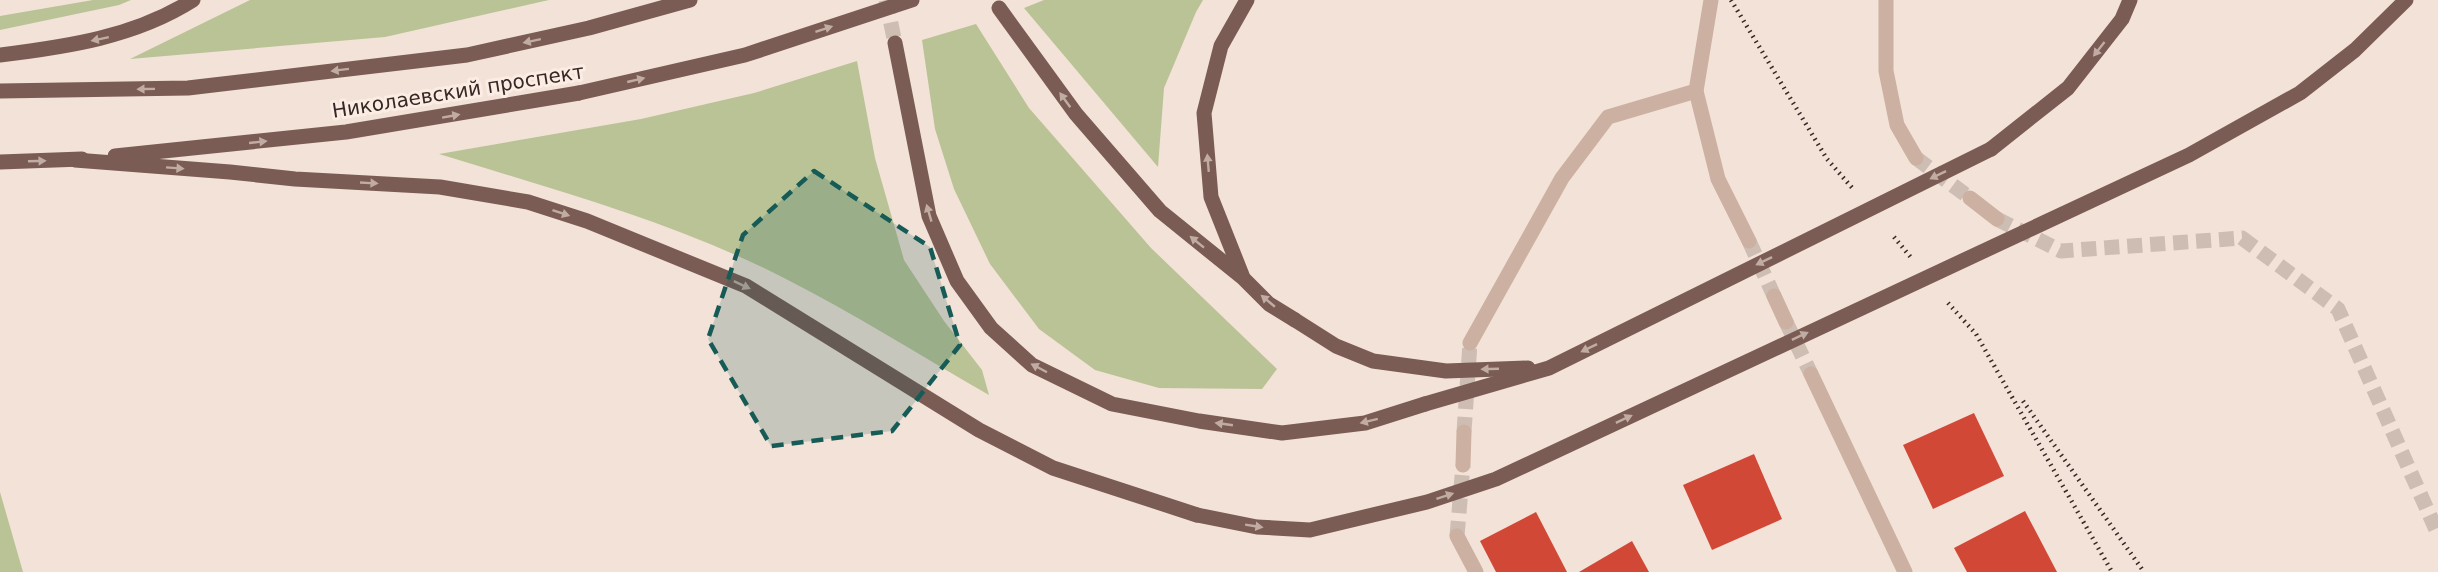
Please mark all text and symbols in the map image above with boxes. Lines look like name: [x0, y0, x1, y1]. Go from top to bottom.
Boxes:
one-way arrow: [815, 24, 833, 33]
one-way arrow: [91, 34, 110, 44]
one-way arrow: [523, 36, 542, 46]
one-way arrow: [2092, 41, 2105, 57]
street label: Николаевский проспект: [330, 59, 586, 123]
one-way arrow: [330, 66, 349, 75]
one-way arrow: [627, 75, 646, 84]
one-way arrow: [136, 84, 155, 93]
one-way arrow: [1059, 92, 1071, 108]
one-way arrow: [442, 111, 461, 120]
one-way arrow: [249, 137, 268, 147]
one-way arrow: [1203, 153, 1213, 172]
one-way arrow: [28, 156, 47, 165]
one-way arrow: [165, 163, 184, 172]
one-way arrow: [1930, 170, 1947, 179]
one-way arrow: [360, 179, 379, 188]
one-way arrow: [924, 204, 933, 222]
one-way arrow: [552, 209, 570, 218]
one-way arrow: [1190, 236, 1205, 248]
one-way arrow: [1755, 257, 1772, 266]
one-way arrow: [734, 281, 751, 290]
one-way arrow: [1260, 295, 1275, 308]
one-way arrow: [1792, 332, 1809, 341]
one-way arrow: [1580, 343, 1597, 352]
one-way arrow: [1031, 363, 1048, 373]
one-way arrow: [1481, 365, 1500, 374]
one-way arrow: [1615, 414, 1633, 424]
one-way arrow: [1360, 416, 1378, 426]
one-way arrow: [1215, 420, 1234, 429]
one-way arrow: [1436, 490, 1454, 500]
one-way arrow: [1245, 522, 1264, 531]

